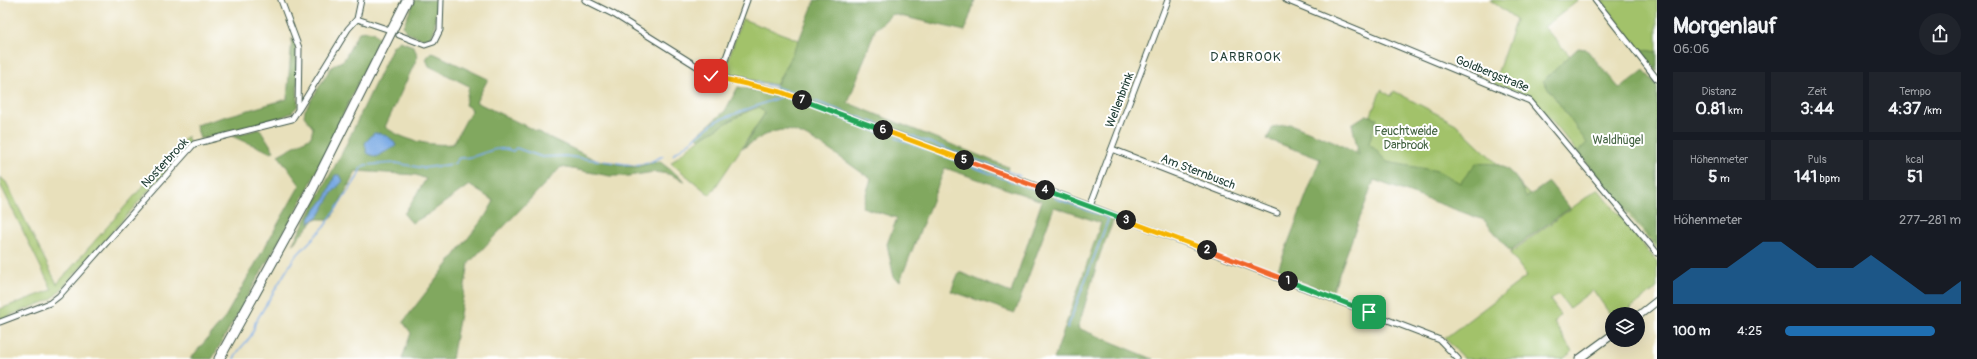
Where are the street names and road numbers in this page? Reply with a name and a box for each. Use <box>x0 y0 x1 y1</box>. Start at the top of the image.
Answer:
street label: Goldbergstraße <box>1453 52 1531 96</box>
street label: Wellenbrink <box>1103 70 1137 130</box>
street label: Nosterbrook <box>138 135 192 191</box>
street label: Am Sternbusch <box>1159 151 1238 193</box>

